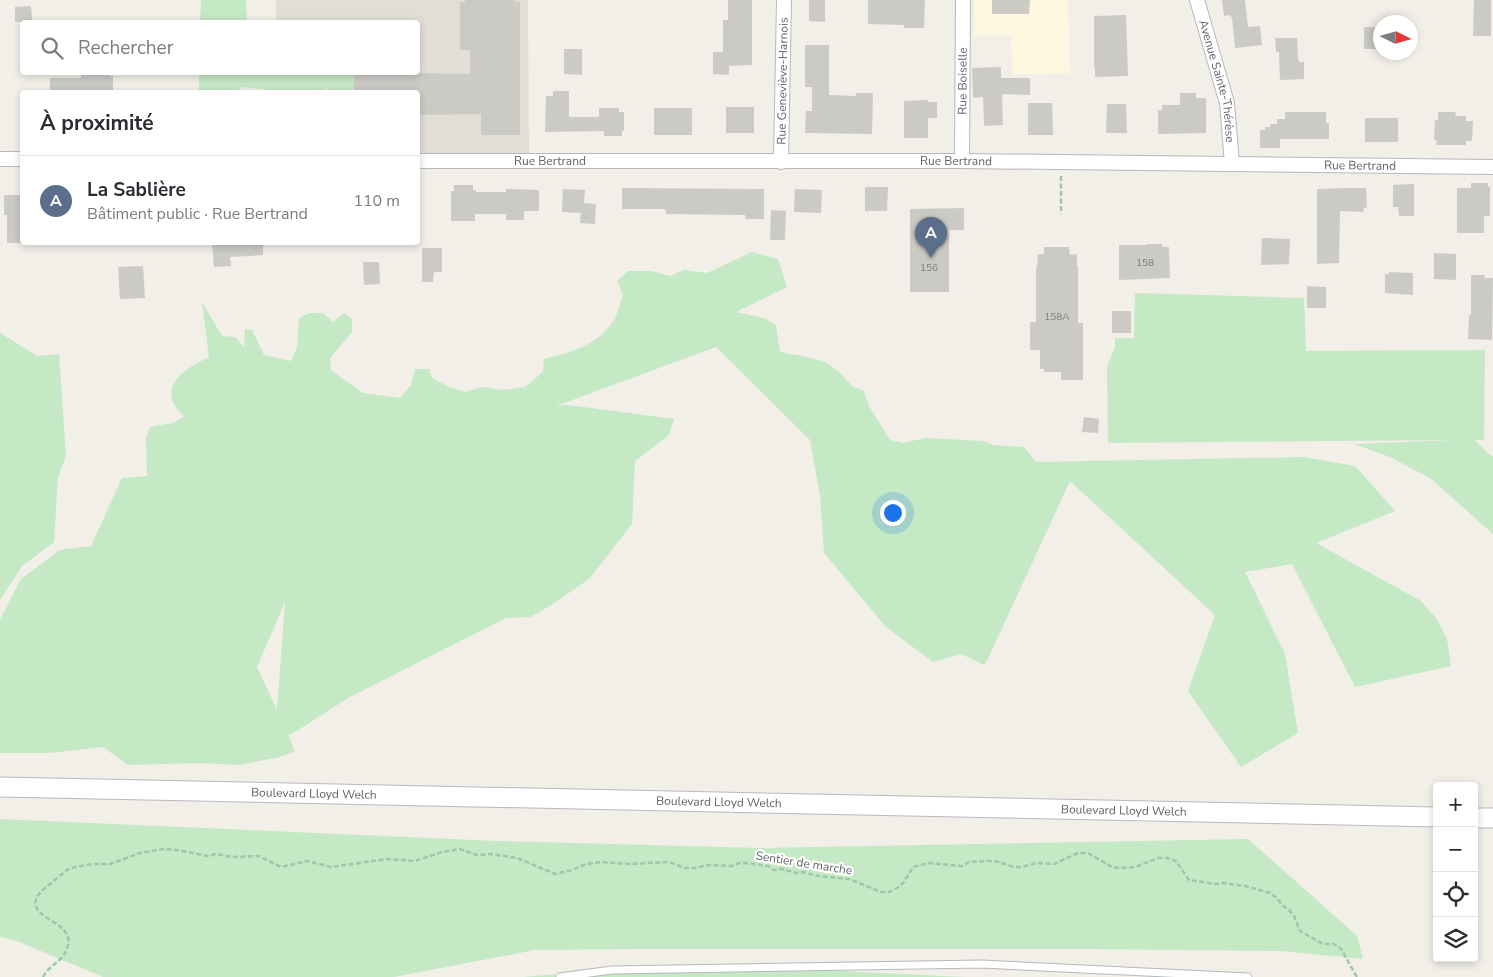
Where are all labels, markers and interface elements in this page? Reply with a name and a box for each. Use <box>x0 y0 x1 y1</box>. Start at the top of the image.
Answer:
north arrow <box>1373 15 1418 60</box>
street label: Rue Geneviève-Harnois <box>773 17 792 145</box>
street label: Avenue Sainte-Thérèse <box>1195 18 1238 143</box>
search box <box>20 20 420 75</box>
icon: search <box>38 34 66 62</box>
text: Rechercher <box>78 35 173 61</box>
street label: Rue Boiselle <box>954 47 971 115</box>
text: À proximité <box>40 109 154 137</box>
street label: Rue Bertrand <box>514 153 586 169</box>
street label: Rue Bertrand <box>920 153 992 169</box>
street label: Rue Bertrand <box>1324 157 1396 174</box>
text: La Sablière <box>87 177 186 203</box>
text: A <box>50 190 62 212</box>
text: 110 m <box>353 190 400 212</box>
text: Bâtiment public · Rue Bertrand <box>87 203 308 225</box>
pin: A <box>915 217 947 258</box>
house number: 158 <box>1136 256 1154 270</box>
house number: 156 <box>920 261 938 275</box>
house number: 158A <box>1044 310 1070 324</box>
your location <box>880 500 906 526</box>
map controls <box>1433 782 1478 962</box>
button: + <box>1433 782 1478 827</box>
street label: Boulevard Lloyd Welch <box>251 784 377 803</box>
street label: Boulevard Lloyd Welch <box>656 793 782 811</box>
street label: Boulevard Lloyd Welch <box>1061 801 1187 820</box>
button: − <box>1433 827 1478 872</box>
street label: Sentier de marche <box>755 847 853 879</box>
button: locate <box>1433 872 1478 917</box>
button: layers <box>1433 917 1478 962</box>

